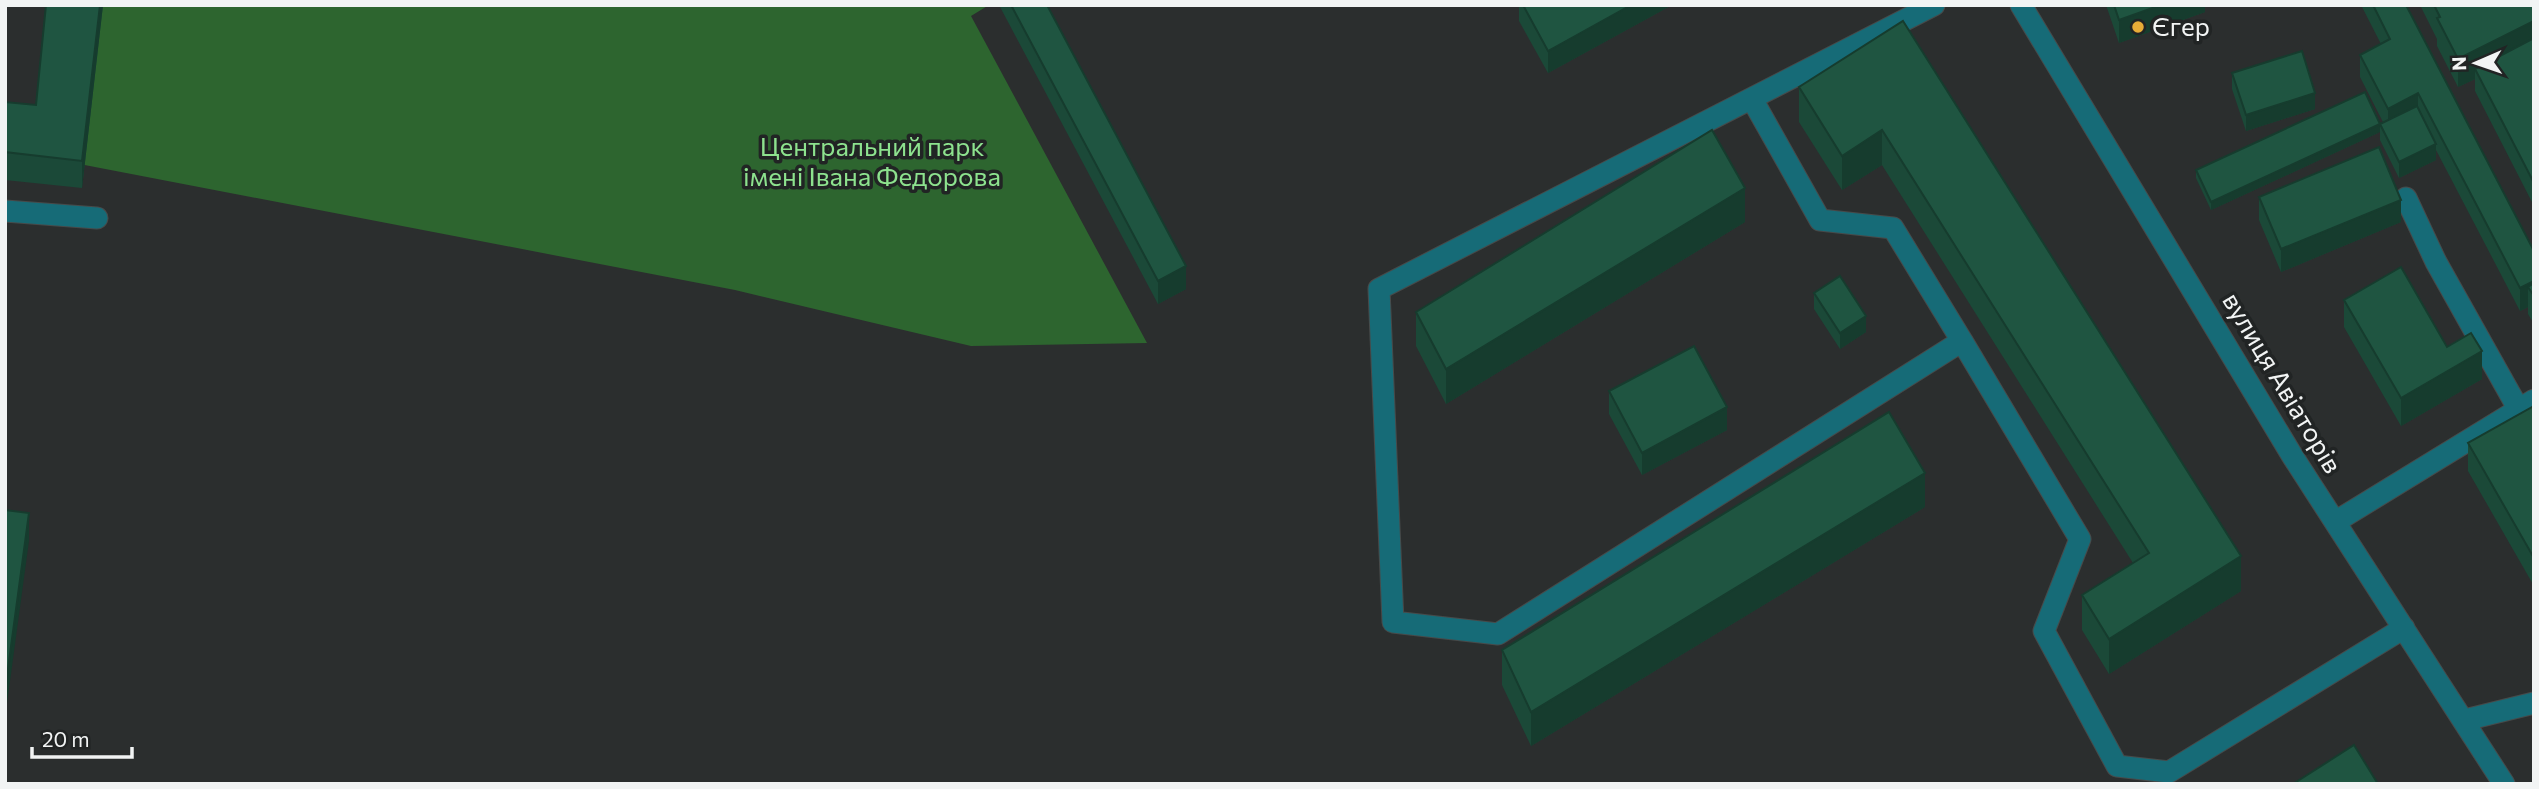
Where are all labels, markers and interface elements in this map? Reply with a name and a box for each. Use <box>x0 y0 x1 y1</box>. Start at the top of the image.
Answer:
place label: Єгер <box>2152 10 2210 41</box>
marker: Єгер <box>2130 19 2146 35</box>
north arrow <box>2441 28 2511 98</box>
text: N <box>2447 56 2470 71</box>
park label: Центральний парк імені Івана Федорова <box>743 130 1001 191</box>
street label: вулиця Авіаторів <box>2217 286 2349 478</box>
scale bar <box>32 716 131 760</box>
text: 20 m <box>42 726 90 751</box>

